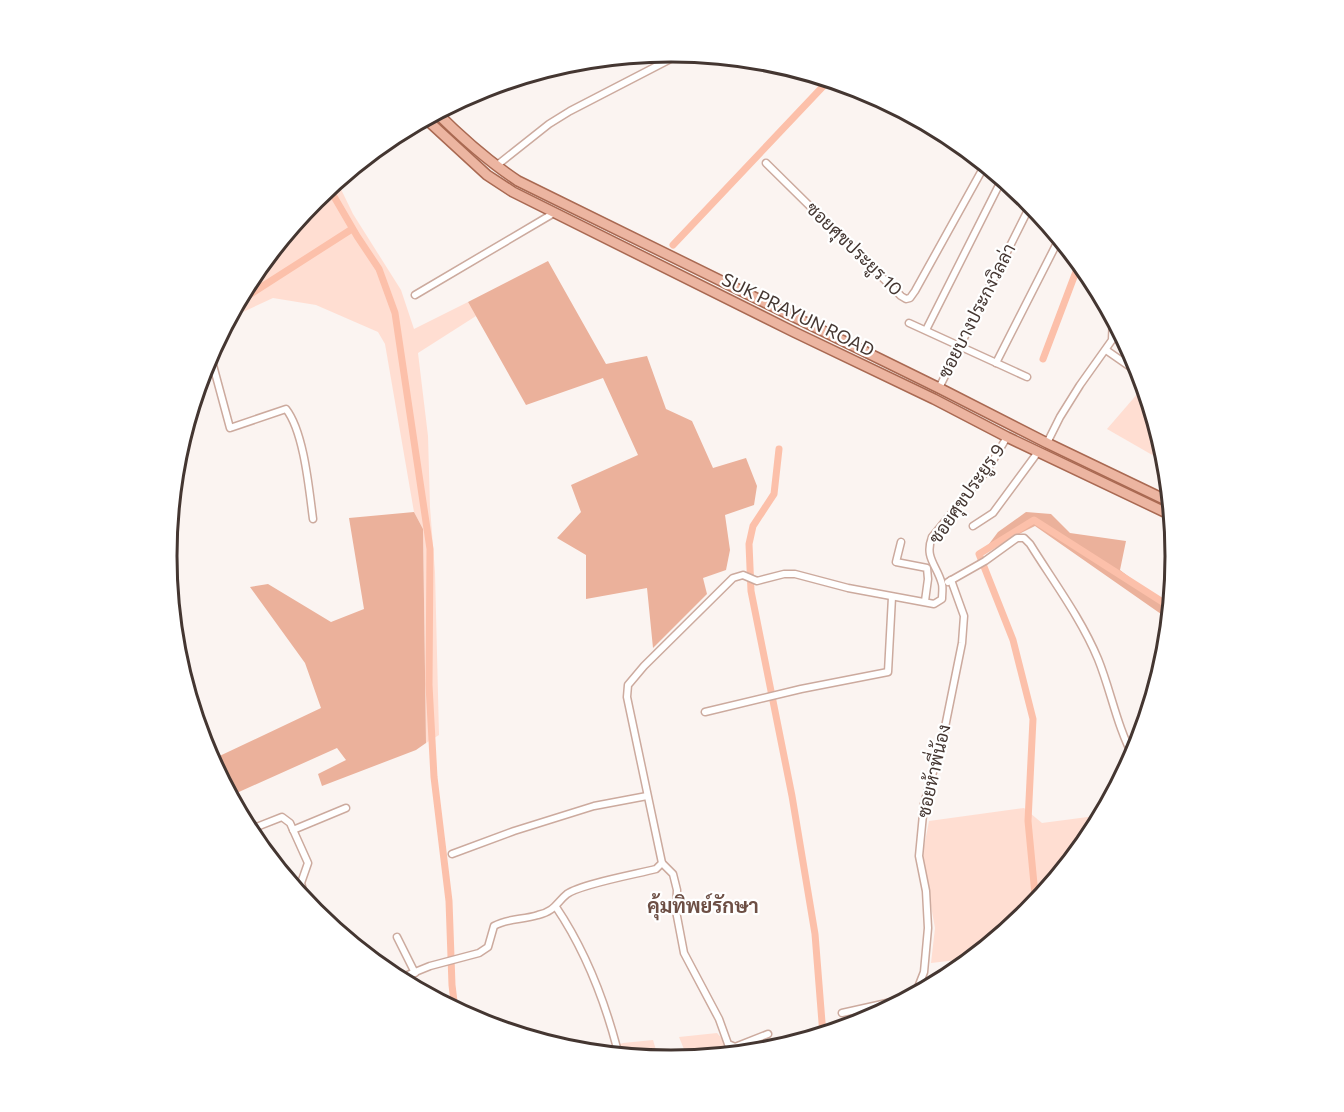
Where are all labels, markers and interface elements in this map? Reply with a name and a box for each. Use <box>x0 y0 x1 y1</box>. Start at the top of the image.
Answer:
street label: ซอยศุขประยูร 10 <box>800 197 907 302</box>
street label: ซอยบางประกงวิลล่า <box>933 240 1019 381</box>
street label: SUK PRAYUN ROAD <box>719 268 878 361</box>
street label: ซอยศุขประยูร 9 <box>924 439 1011 549</box>
street label: ซอยห้าพี่น้อง <box>908 721 954 820</box>
district label: คุ้มทิพย์รักษา <box>647 893 759 921</box>

